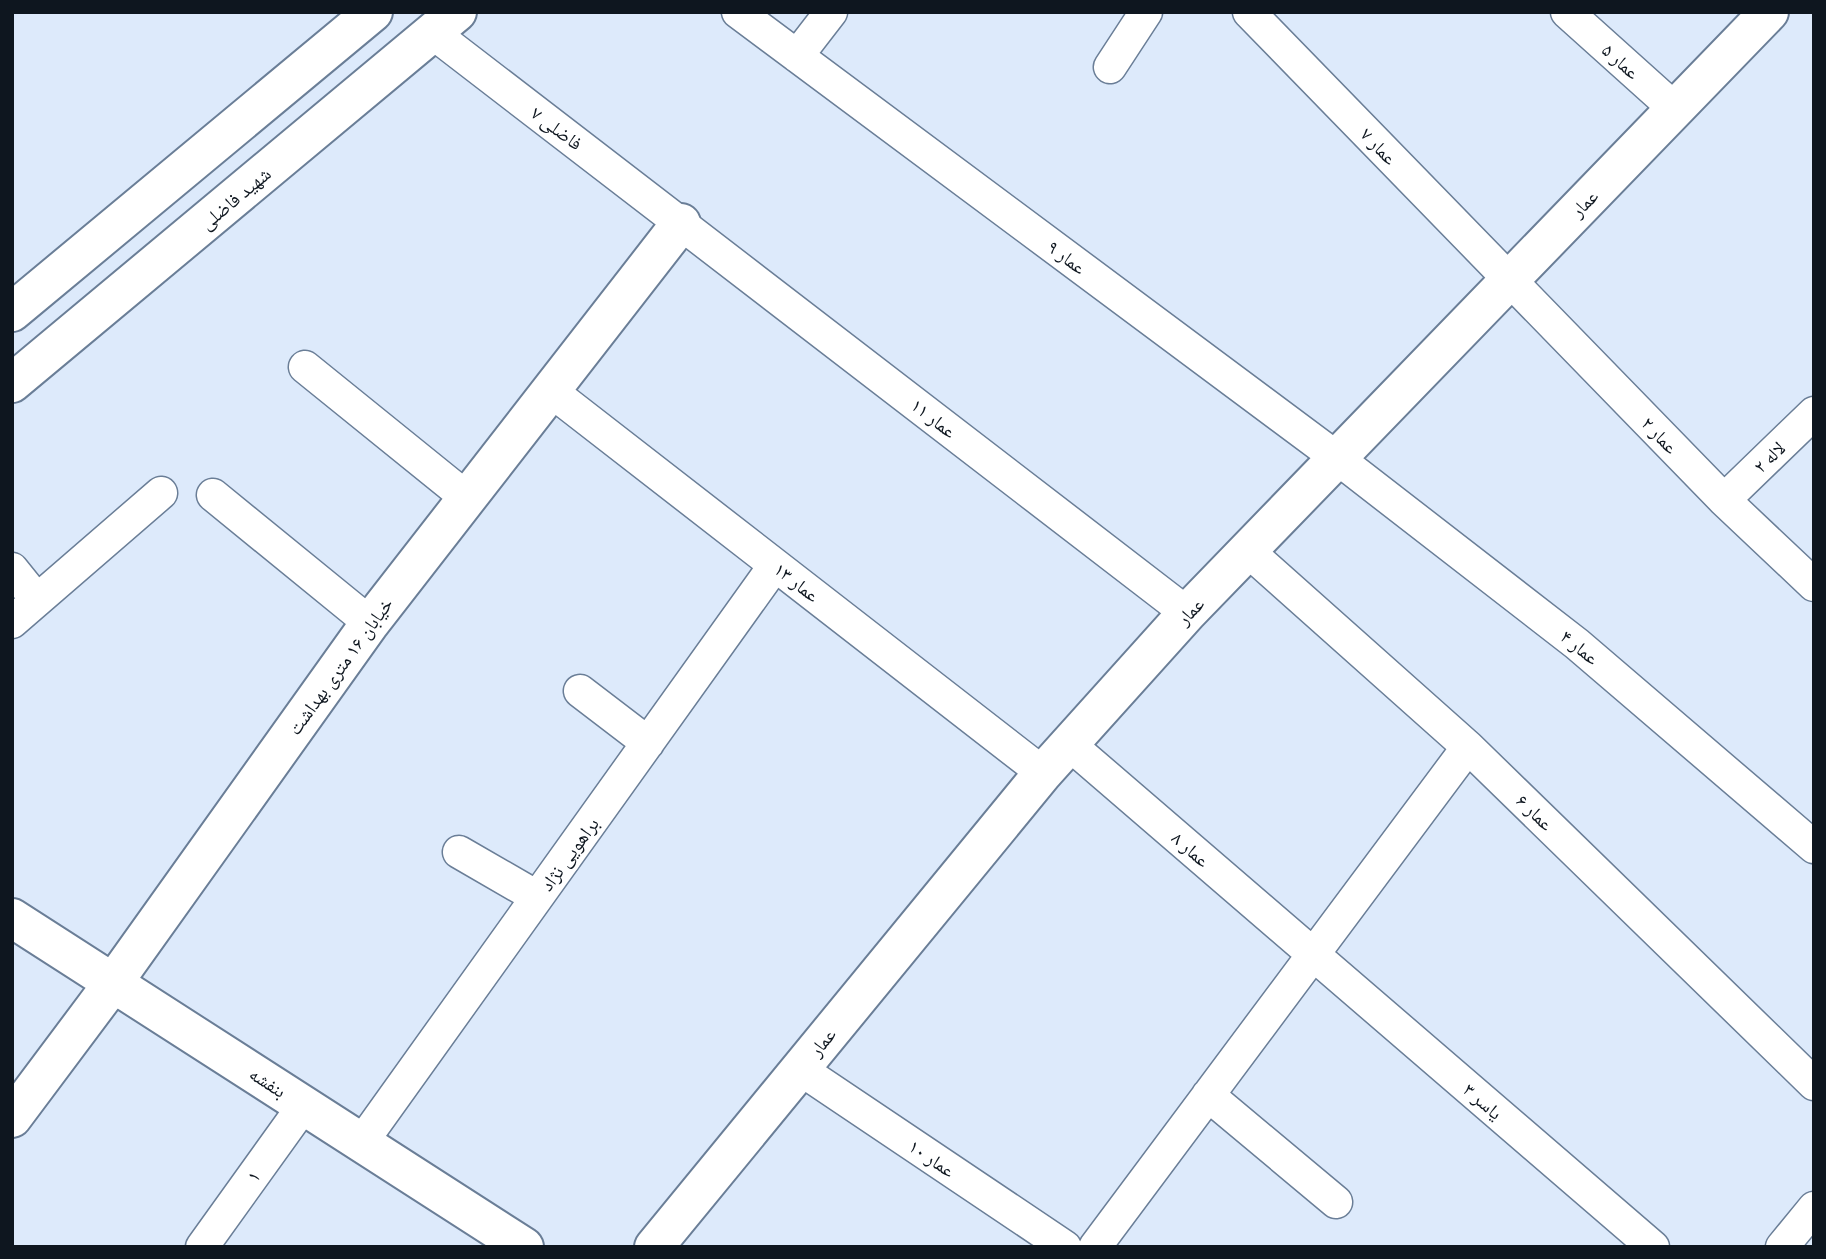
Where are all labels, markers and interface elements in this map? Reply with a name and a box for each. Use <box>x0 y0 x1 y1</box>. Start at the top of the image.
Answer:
street label: عمار ۵ <box>1597 38 1645 84</box>
street label: فاضلی ۷ <box>526 101 588 155</box>
street label: عمار ۷ <box>1356 122 1403 170</box>
street label: شهید فاضلی <box>195 161 275 235</box>
street label: عمار <box>1564 184 1603 223</box>
street label: عمار ۹ <box>1043 235 1092 280</box>
street label: عمار ۱۱ <box>906 393 962 443</box>
street label: عمار ۲ <box>1637 411 1684 459</box>
street label: لاله ۲ <box>1748 436 1790 478</box>
street label: عمار ۱۳ <box>769 557 825 607</box>
street label: عمار <box>1170 592 1209 631</box>
street label: خیابان ۱۶ متری بهداشت <box>282 593 398 739</box>
street label: عمار ۴ <box>1556 624 1604 670</box>
street label: عمار ۶ <box>1511 789 1559 836</box>
street label: براهویی نژاد <box>534 812 604 896</box>
street label: عمار ۸ <box>1167 826 1215 872</box>
street label: عمار <box>803 1023 841 1062</box>
street label: بنفشه <box>245 1061 291 1103</box>
street label: یاسر ۳ <box>1458 1077 1508 1125</box>
street label: عمار ۱۰ <box>904 1134 960 1182</box>
street label: ۱ <box>241 1165 265 1187</box>

